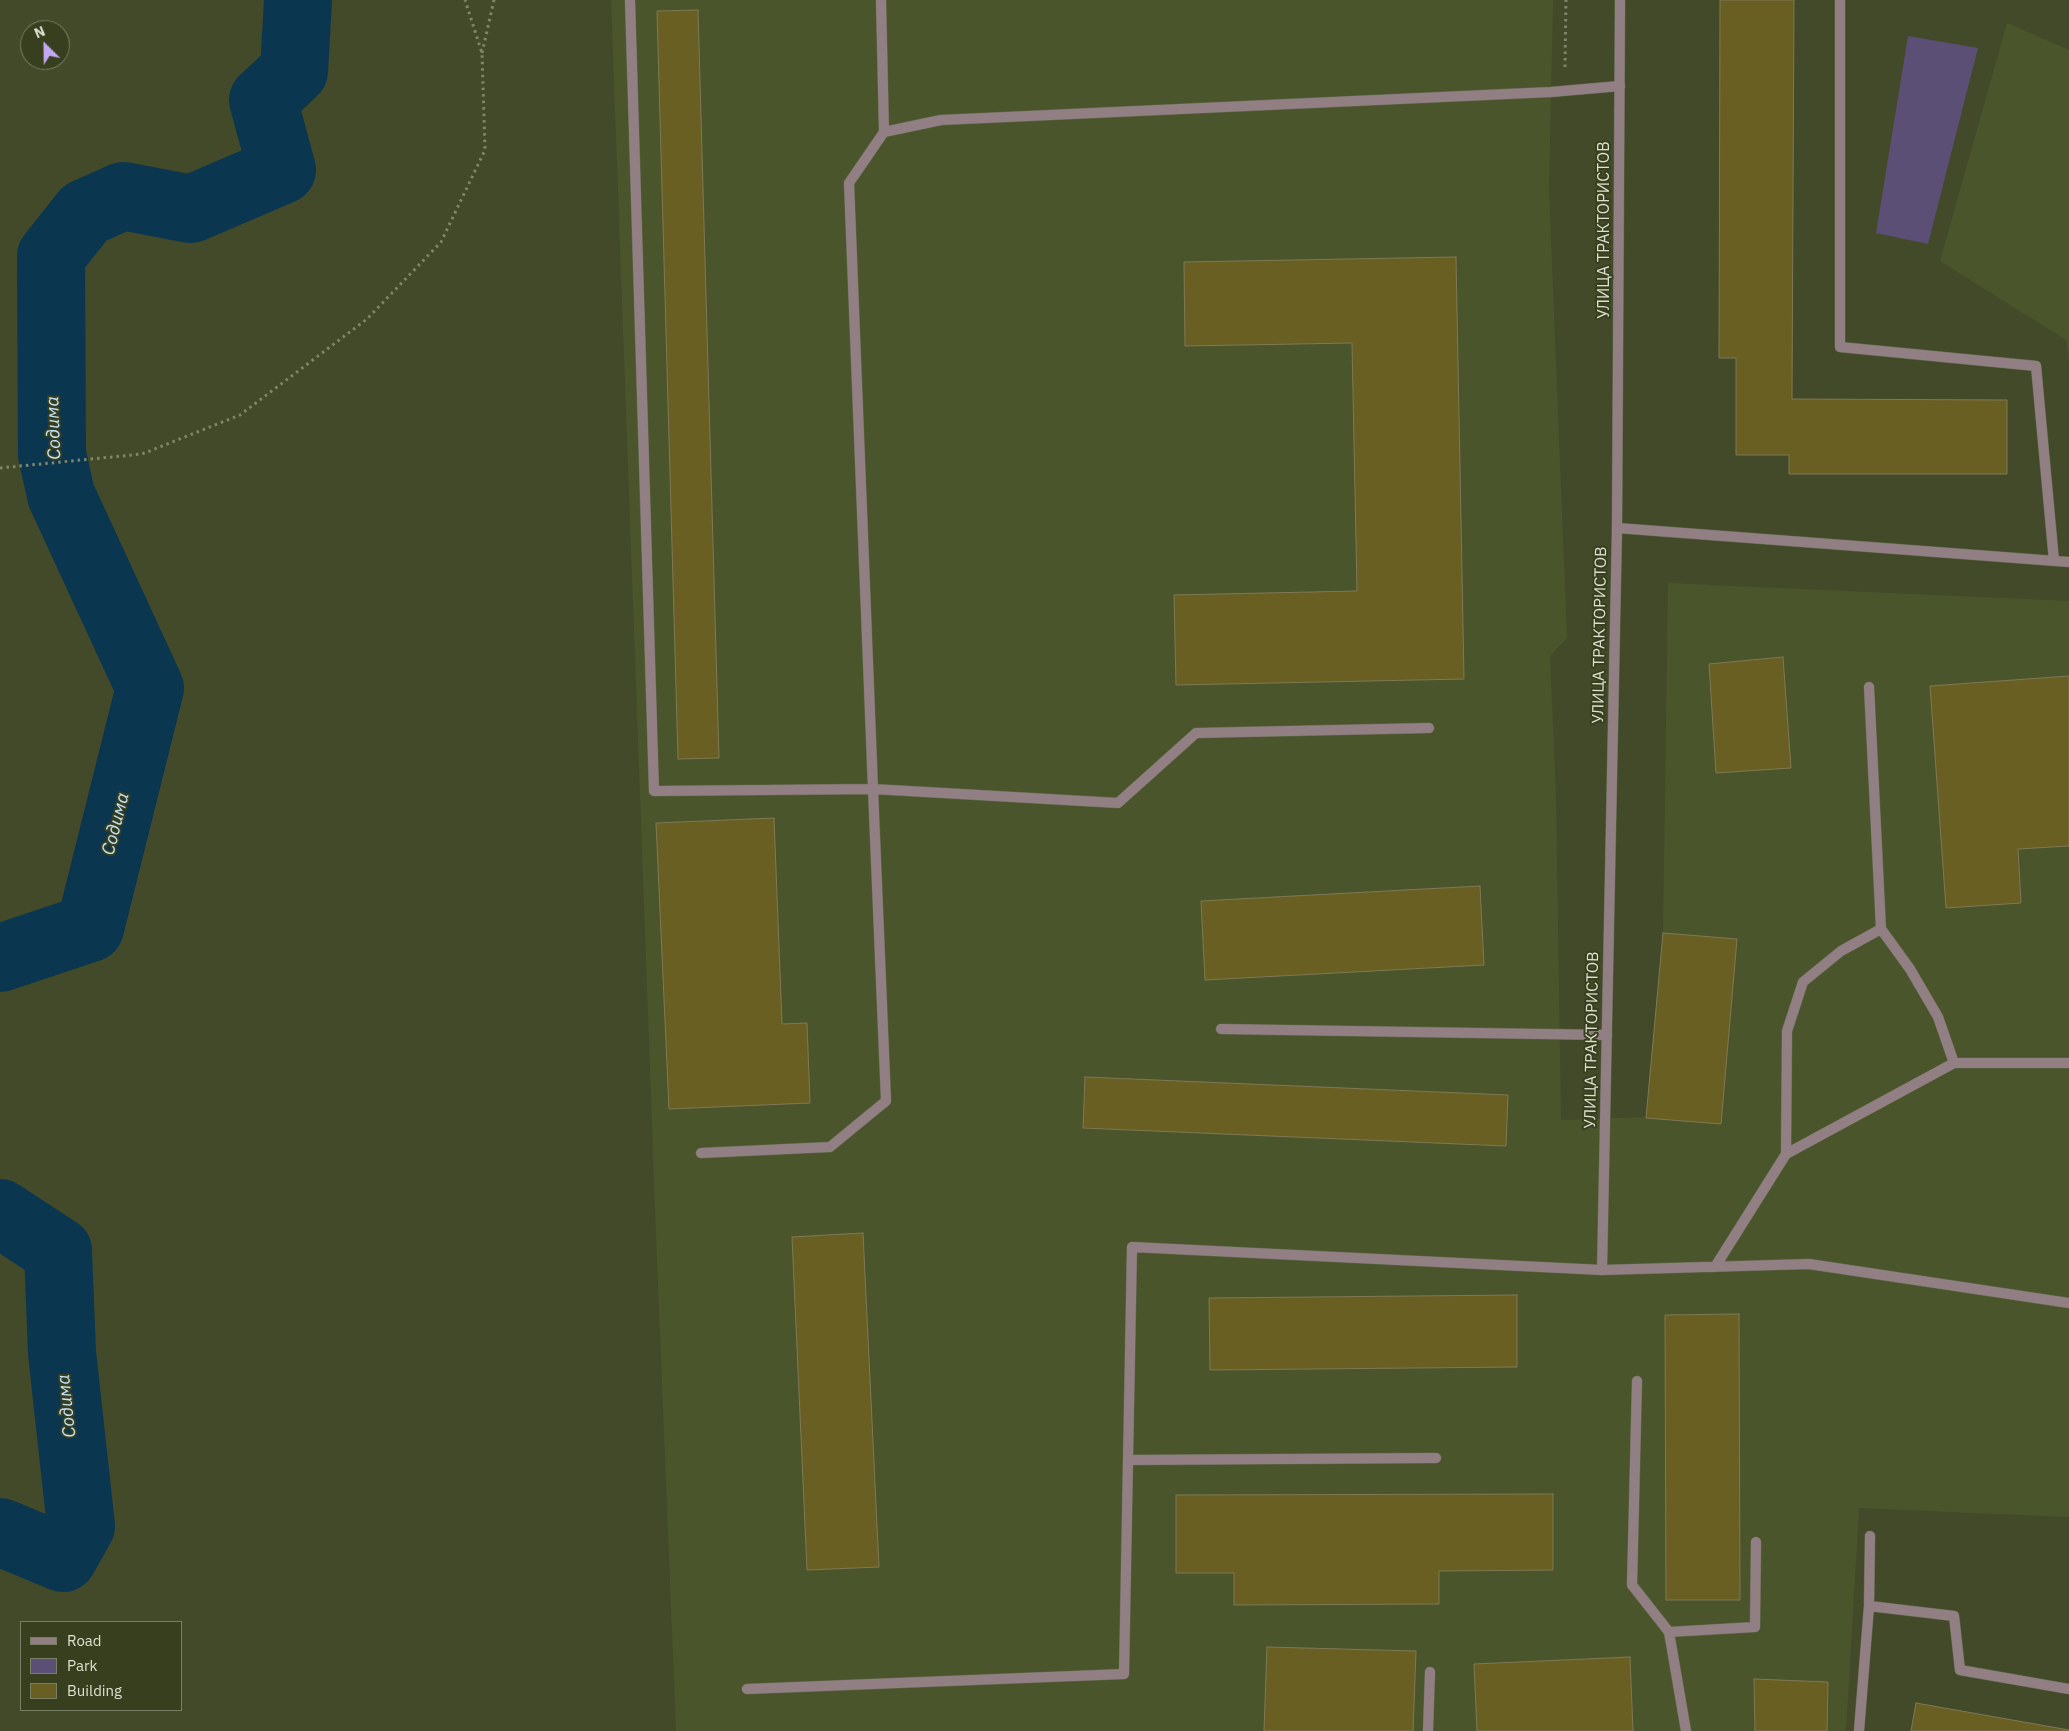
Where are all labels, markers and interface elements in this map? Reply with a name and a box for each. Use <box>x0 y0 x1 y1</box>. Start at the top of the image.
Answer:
north arrow <box>20 20 70 70</box>
text: N <box>31 22 48 42</box>
street label: УЛИЦА ТРАКТОРИСТОВ <box>1594 141 1614 319</box>
water label: Содима <box>42 396 66 460</box>
street label: УЛИЦА ТРАКТОРИСТОВ <box>1589 546 1611 724</box>
water label: Содима <box>98 791 134 857</box>
street label: УЛИЦА ТРАКТОРИСТОВ <box>1581 951 1603 1129</box>
water label: Содима <box>53 1373 81 1439</box>
legend <box>20 1621 182 1711</box>
text: Road <box>67 1631 102 1650</box>
text: Park <box>67 1656 97 1675</box>
text: Building <box>67 1681 122 1700</box>

